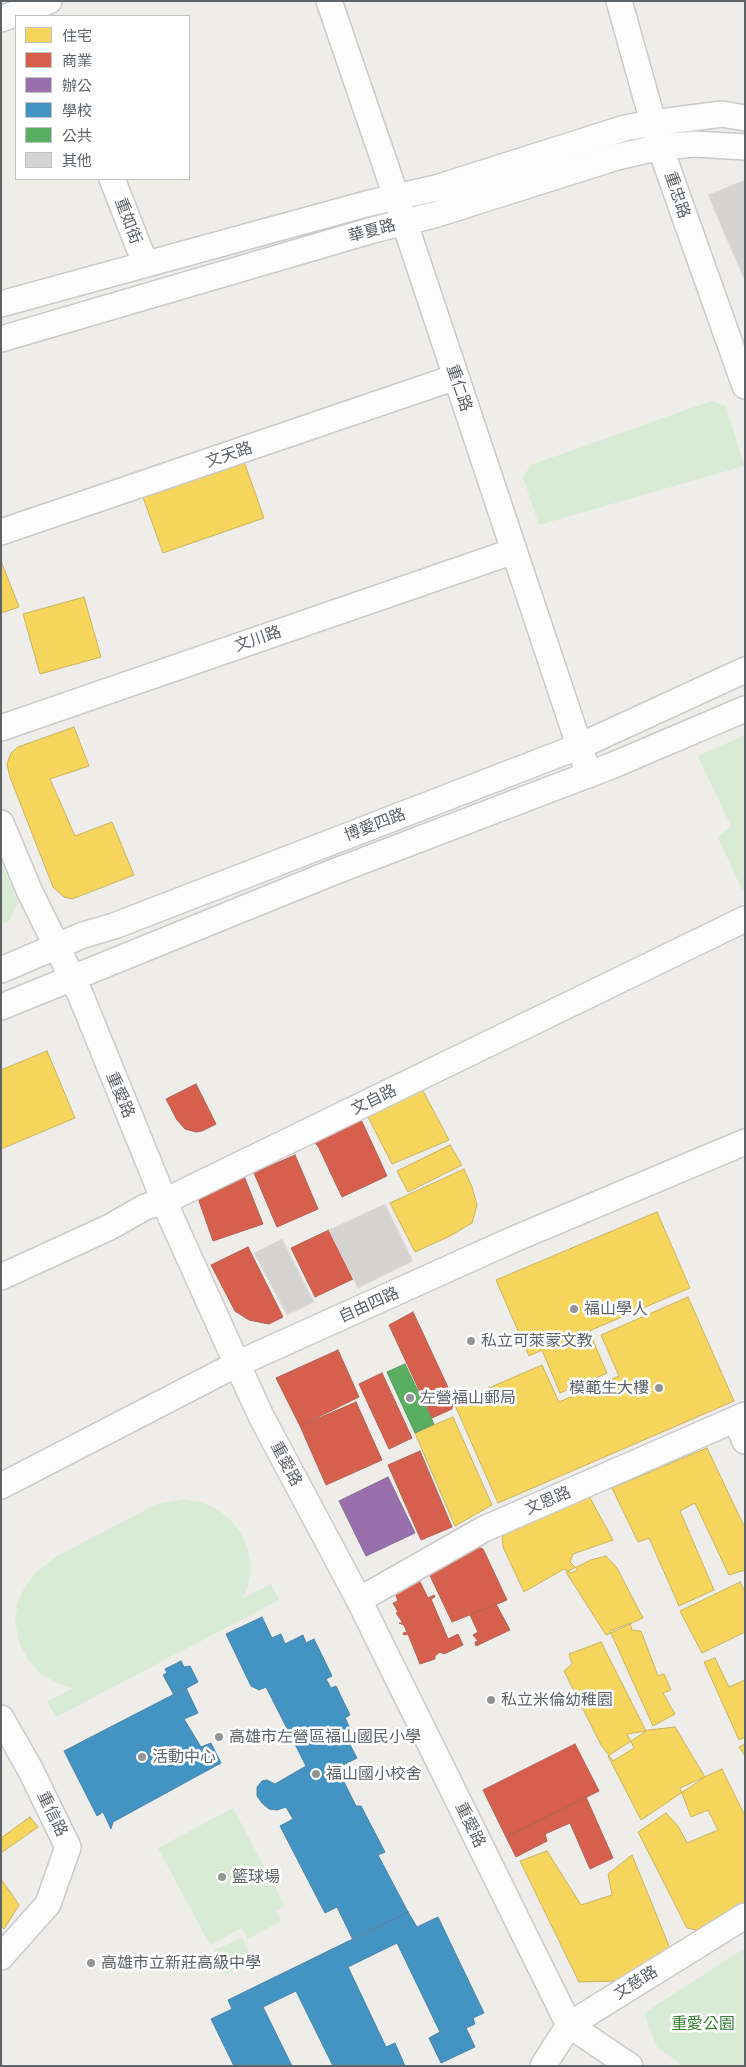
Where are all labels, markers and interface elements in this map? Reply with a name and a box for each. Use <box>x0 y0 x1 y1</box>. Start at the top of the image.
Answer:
legend <box>15 15 190 180</box>
text: 住宅 <box>62 26 92 45</box>
text: 商業 <box>62 51 92 70</box>
text: 辦公 <box>62 76 92 95</box>
text: 學校 <box>62 101 92 120</box>
text: 公共 <box>62 126 92 145</box>
text: 其他 <box>62 151 92 170</box>
street label: 重忠路 <box>660 169 694 221</box>
street label: 重如街 <box>110 195 146 247</box>
street label: 華夏路 <box>346 216 398 246</box>
street label: 重仁路 <box>442 362 476 414</box>
street label: 文天路 <box>203 438 255 472</box>
street label: 文川路 <box>232 622 284 656</box>
street label: 博愛四路 <box>342 805 408 845</box>
street label: 重愛路 <box>102 1069 138 1121</box>
street label: 文自路 <box>348 1081 400 1119</box>
street label: 自由四路 <box>336 1283 402 1327</box>
place label: 福山學人 <box>584 1299 648 1319</box>
marker: 福山學人 <box>568 1303 580 1315</box>
place label: 私立可萊蒙文教 <box>481 1331 593 1351</box>
marker: 私立可萊蒙文教 <box>465 1335 477 1347</box>
place label: 模範生大樓 <box>569 1378 649 1398</box>
marker: 模範生大樓 <box>653 1382 665 1394</box>
place label: 左營福山郵局 <box>420 1388 516 1408</box>
marker: 左營福山郵局 <box>404 1392 416 1404</box>
street label: 重愛路 <box>266 1438 306 1490</box>
street label: 文恩路 <box>522 1483 574 1519</box>
place label: 私立米倫幼稚園 <box>501 1690 613 1710</box>
marker: 私立米倫幼稚園 <box>485 1694 497 1706</box>
place label: 高雄市左營區福山國民小學 <box>229 1727 421 1747</box>
marker: 高雄市左營區福山國民小學 <box>213 1731 225 1743</box>
place label: 活動中心 <box>152 1747 216 1767</box>
marker: 活動中心 <box>136 1751 148 1763</box>
place label: 福山國小校舍 <box>326 1764 422 1784</box>
marker: 福山國小校舍 <box>310 1768 322 1780</box>
street label: 重信路 <box>33 1788 71 1840</box>
street label: 重愛路 <box>451 1799 489 1851</box>
place label: 籃球場 <box>232 1867 280 1887</box>
marker: 籃球場 <box>216 1871 228 1883</box>
place label: 高雄市立新莊高級中學 <box>101 1953 261 1973</box>
marker: 高雄市立新莊高級中學 <box>85 1957 97 1969</box>
street label: 文慈路 <box>611 1962 661 2004</box>
park label: 重愛公園 <box>671 2014 735 2034</box>

